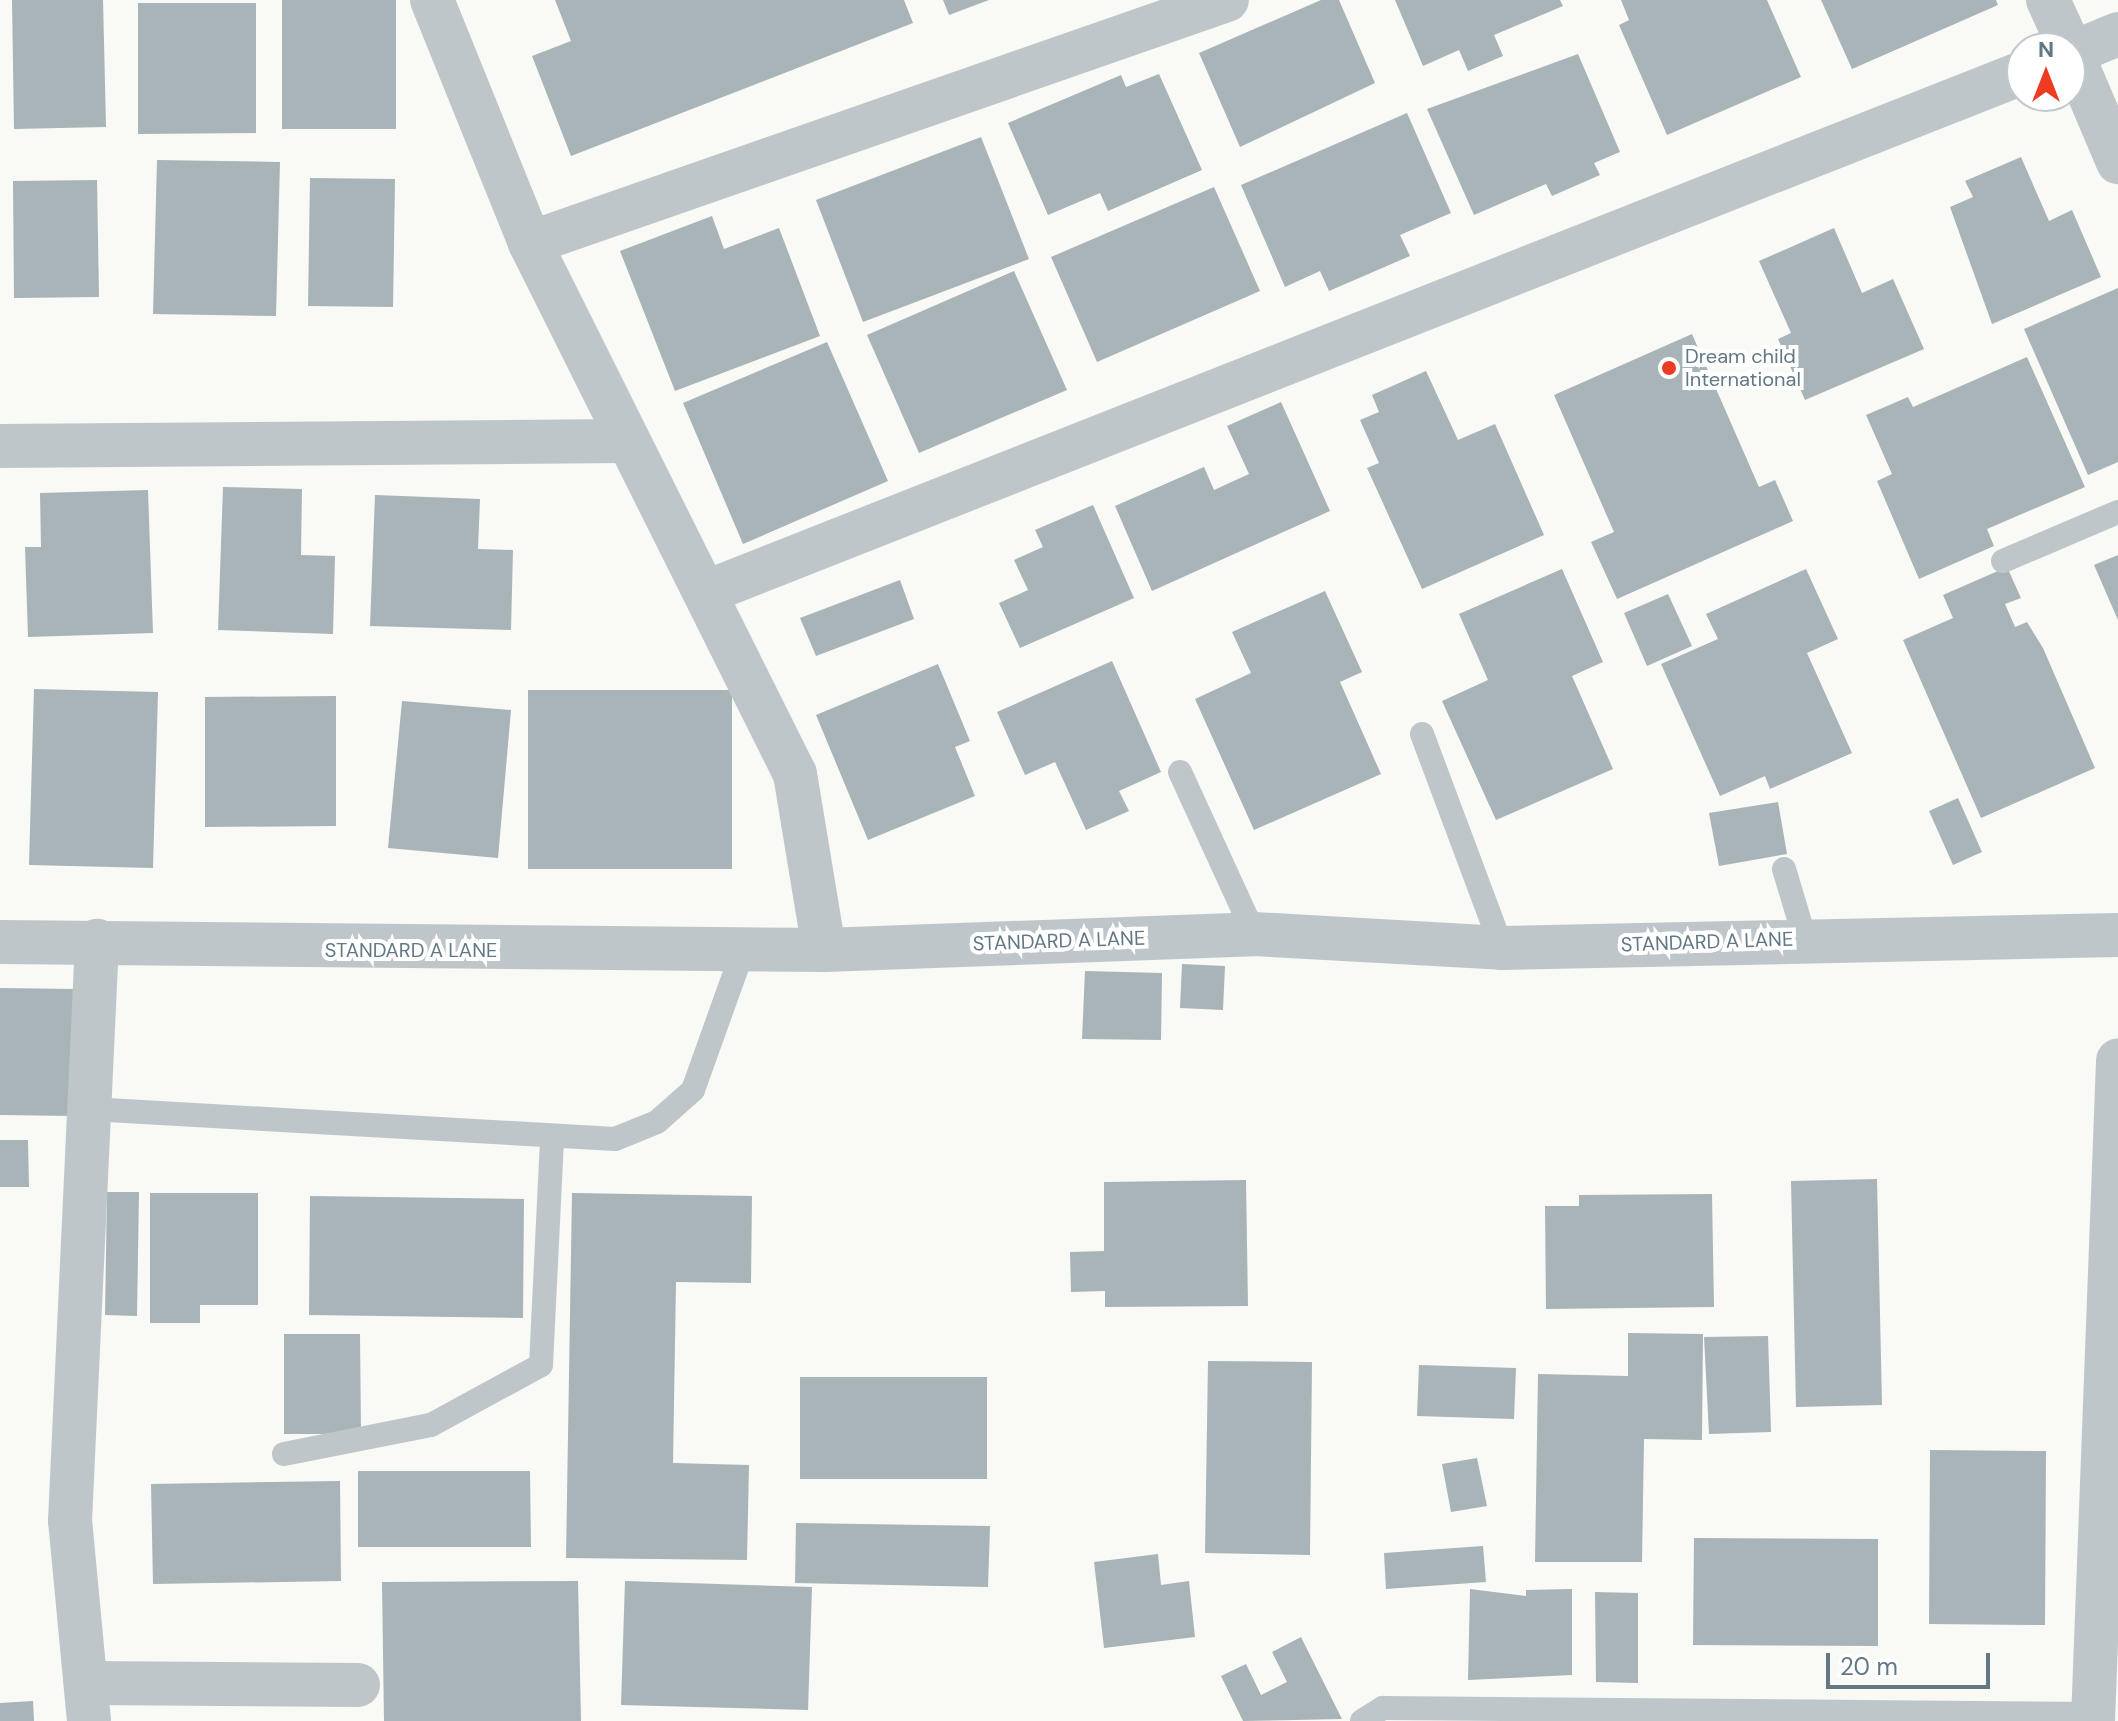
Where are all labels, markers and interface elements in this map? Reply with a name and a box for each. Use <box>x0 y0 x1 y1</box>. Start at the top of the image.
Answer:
north arrow <box>2006 32 2086 112</box>
text: N <box>2038 35 2054 64</box>
place label: Dream child International <box>1685 344 1801 391</box>
marker: Dream child International <box>1660 359 1678 377</box>
street label: STANDARD A LANE <box>972 926 1146 956</box>
street label: STANDARD A LANE <box>1620 927 1794 957</box>
street label: STANDARD A LANE <box>325 938 497 962</box>
scale bar <box>1830 1637 1994 1687</box>
text: 20 m <box>1840 1651 1898 1682</box>

